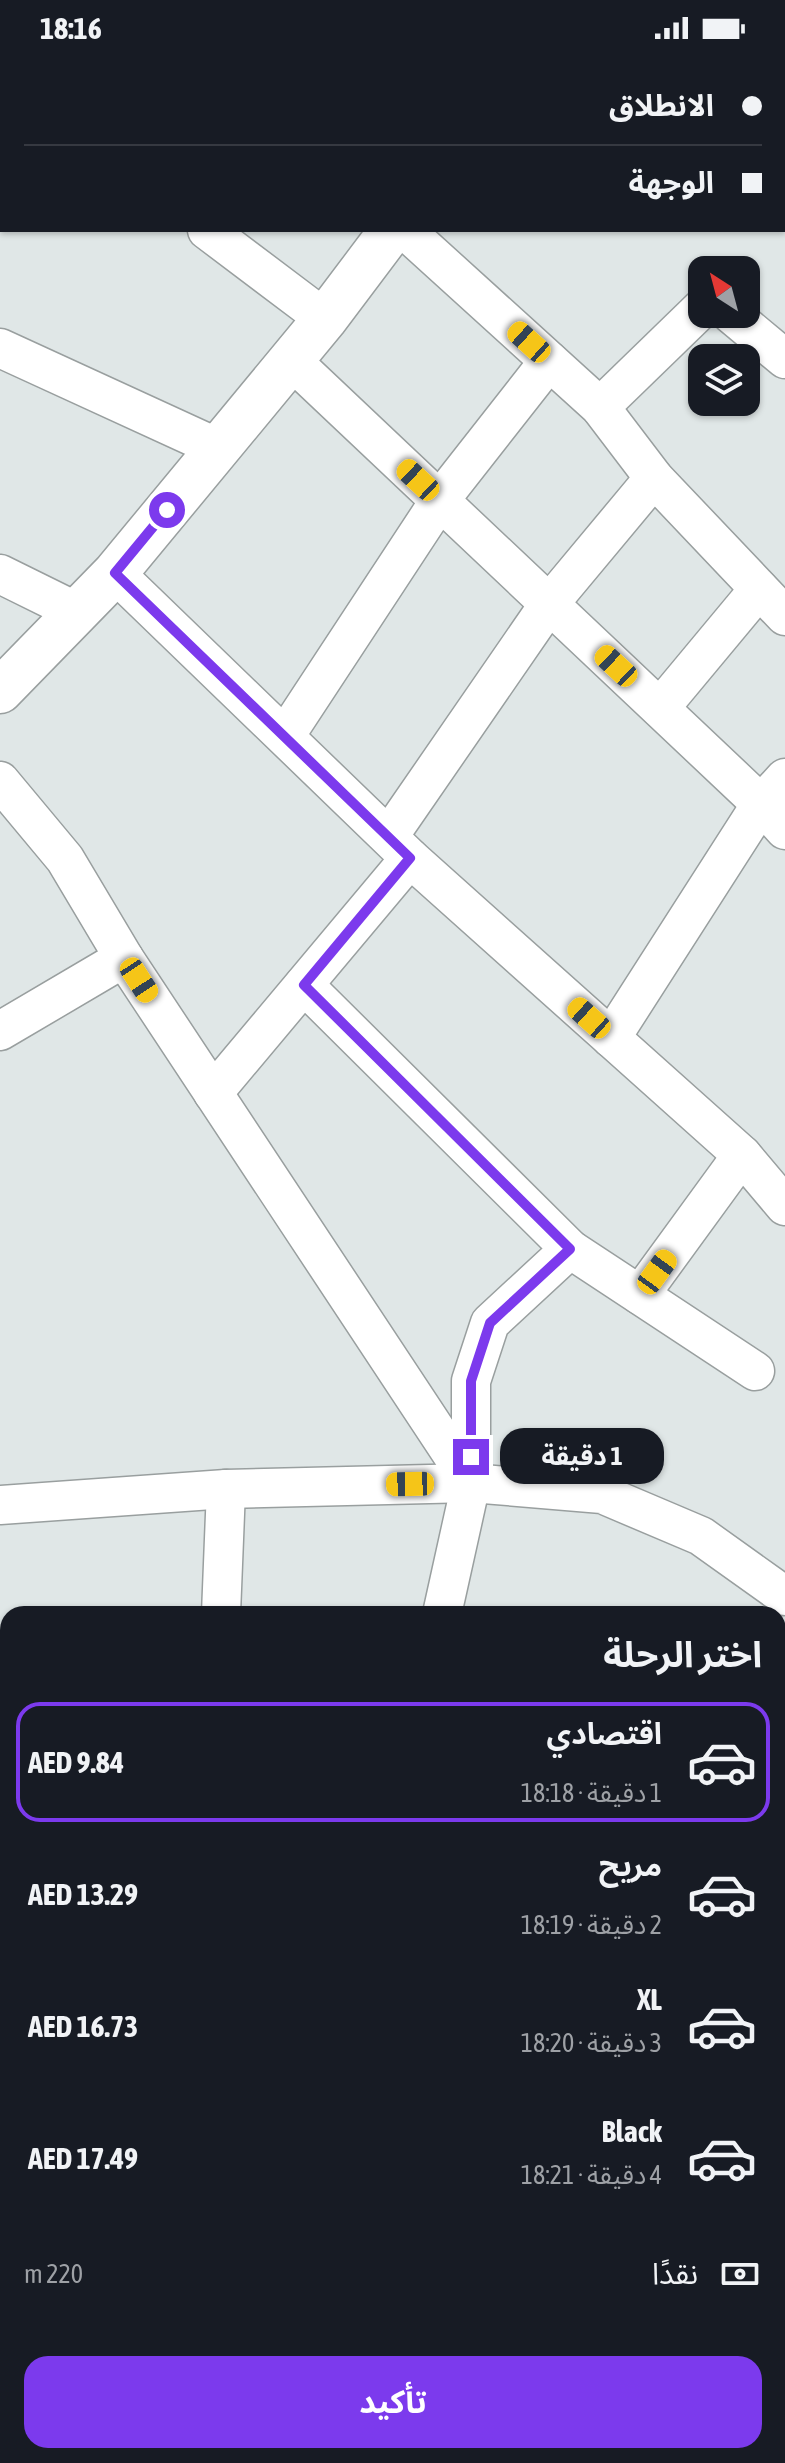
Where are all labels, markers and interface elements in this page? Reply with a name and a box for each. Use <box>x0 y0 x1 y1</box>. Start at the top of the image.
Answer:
text: 18:16 <box>40 11 102 45</box>
text: الانطلاق <box>609 88 714 122</box>
text: الوجهة <box>629 165 714 199</box>
north arrow <box>688 256 760 328</box>
map controls <box>688 256 760 416</box>
car <box>503 317 555 367</box>
button: layers <box>688 344 760 416</box>
car <box>392 455 444 505</box>
route start <box>149 492 185 528</box>
car <box>590 641 642 691</box>
car <box>116 953 162 1007</box>
car <box>563 993 615 1043</box>
car <box>633 1246 681 1298</box>
callout: 1 دقيقة <box>499 1429 663 1485</box>
route end <box>453 1439 489 1475</box>
text: 1 دقيقة <box>541 1441 623 1471</box>
car <box>386 1472 434 1496</box>
text: اختر الرحلة <box>603 1633 762 1675</box>
text: اقتصادي <box>547 1716 662 1750</box>
icon: car <box>686 1726 758 1798</box>
text: AED 9.84 <box>28 1745 124 1779</box>
text: 1 دقيقة · 18:18 <box>521 1778 662 1808</box>
text: مريح <box>599 1848 662 1882</box>
icon: car <box>686 1858 758 1930</box>
text: AED 13.29 <box>28 1877 138 1911</box>
text: 2 دقيقة · 18:19 <box>521 1910 662 1940</box>
text: XL <box>637 1982 662 2016</box>
icon: car <box>686 1990 758 2062</box>
text: AED 16.73 <box>28 2009 138 2043</box>
text: 3 دقيقة · 18:20 <box>521 2028 662 2058</box>
text: Black <box>602 2114 662 2148</box>
icon: car <box>686 2122 758 2194</box>
text: AED 17.49 <box>28 2141 138 2175</box>
text: 4 دقيقة · 18:21 <box>521 2160 662 2190</box>
icon: cash <box>718 2252 762 2296</box>
text: نقدًا <box>652 2256 698 2290</box>
text: 220 m <box>24 2259 83 2289</box>
button: تأكيد <box>24 2356 762 2448</box>

